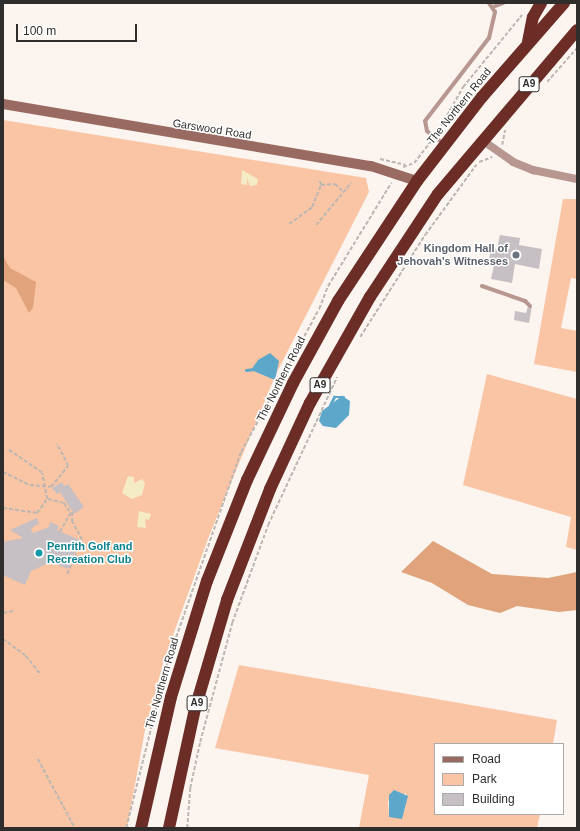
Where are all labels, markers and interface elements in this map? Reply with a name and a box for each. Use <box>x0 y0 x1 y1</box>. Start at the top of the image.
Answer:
scale bar <box>18 16 139 42</box>
text: 100 m <box>23 24 56 38</box>
street label: The Northern Road <box>424 65 494 147</box>
road number: A9 <box>518 76 540 92</box>
street label: Garswood Road <box>172 116 252 142</box>
place label: Kingdom Hall of Jehovah's Witnesses <box>397 242 508 268</box>
marker: Kingdom Hall of Jehovah's Witnesses <box>511 250 521 260</box>
street label: The Northern Road <box>254 334 308 424</box>
road number: A9 <box>309 377 331 393</box>
place label: Penrith Golf and Recreation Club <box>47 540 133 566</box>
marker: Penrith Golf and Recreation Club <box>34 548 44 558</box>
street label: The Northern Road <box>143 636 181 730</box>
road number: A9 <box>186 695 208 711</box>
legend <box>434 743 564 815</box>
text: Road <box>472 752 501 766</box>
text: Park <box>472 772 497 786</box>
text: Building <box>472 792 515 806</box>

